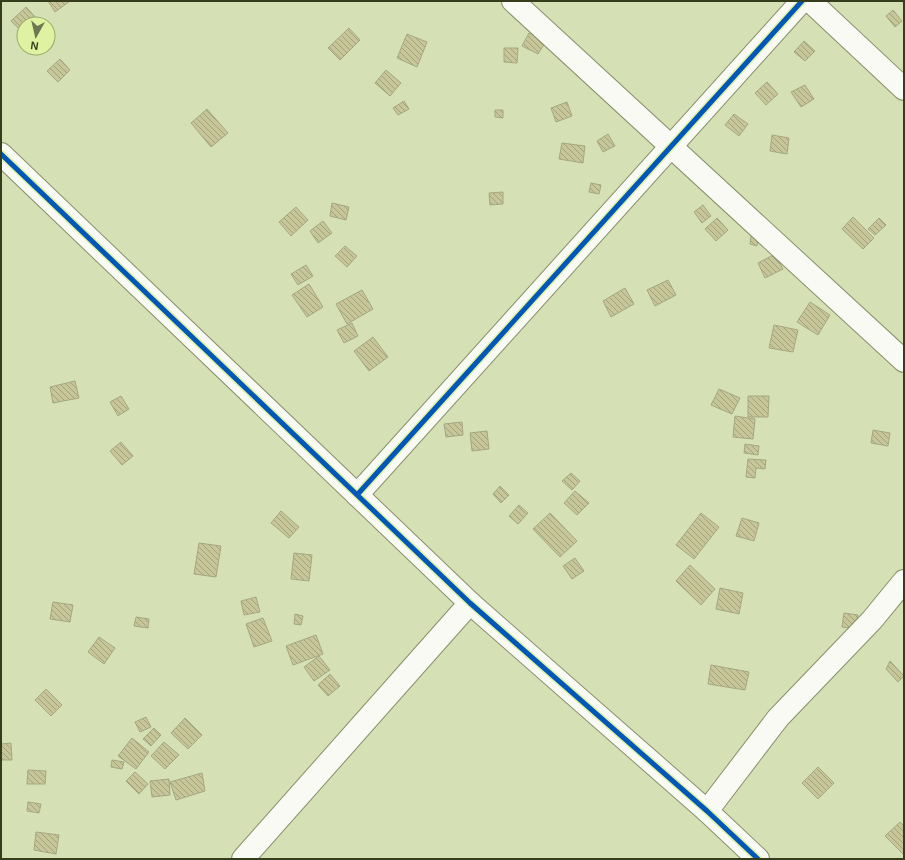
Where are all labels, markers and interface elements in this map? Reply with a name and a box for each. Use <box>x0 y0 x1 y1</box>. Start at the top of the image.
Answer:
north arrow <box>16 16 56 56</box>
text: N <box>30 39 39 52</box>

